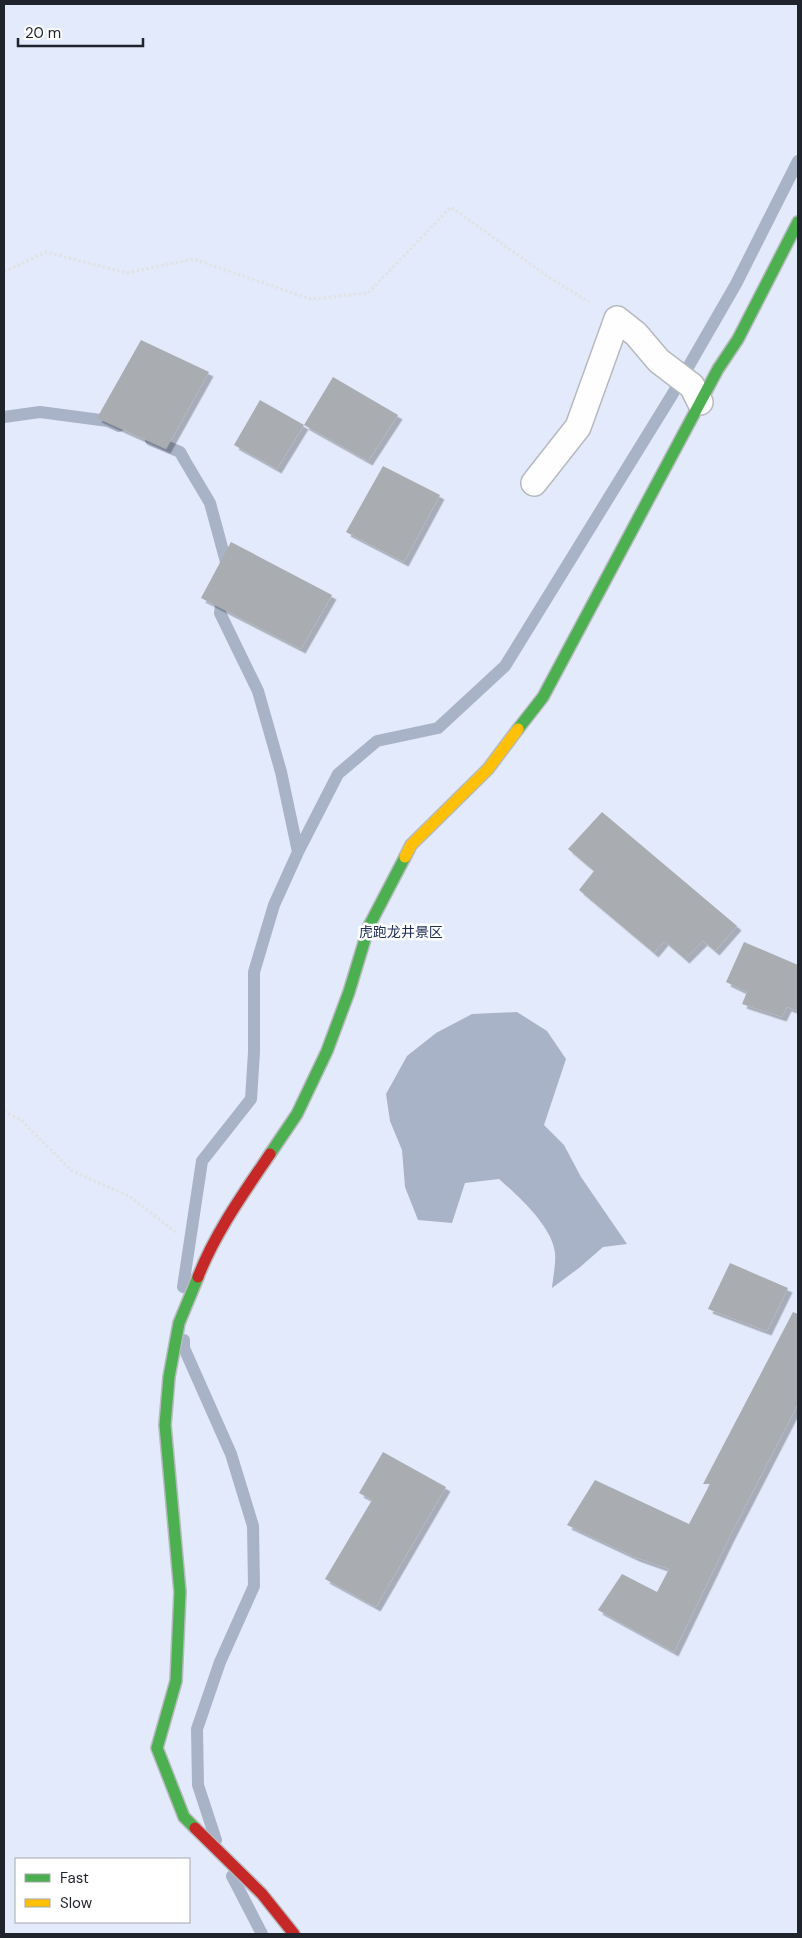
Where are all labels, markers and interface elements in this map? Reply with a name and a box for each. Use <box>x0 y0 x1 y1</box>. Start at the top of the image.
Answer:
scale bar <box>18 15 142 47</box>
text: 20 m <box>25 23 61 43</box>
park label: 虎跑龙井景区 <box>359 923 443 941</box>
legend <box>15 1858 190 1923</box>
text: Fast <box>60 1868 89 1888</box>
text: Slow <box>60 1893 93 1913</box>

